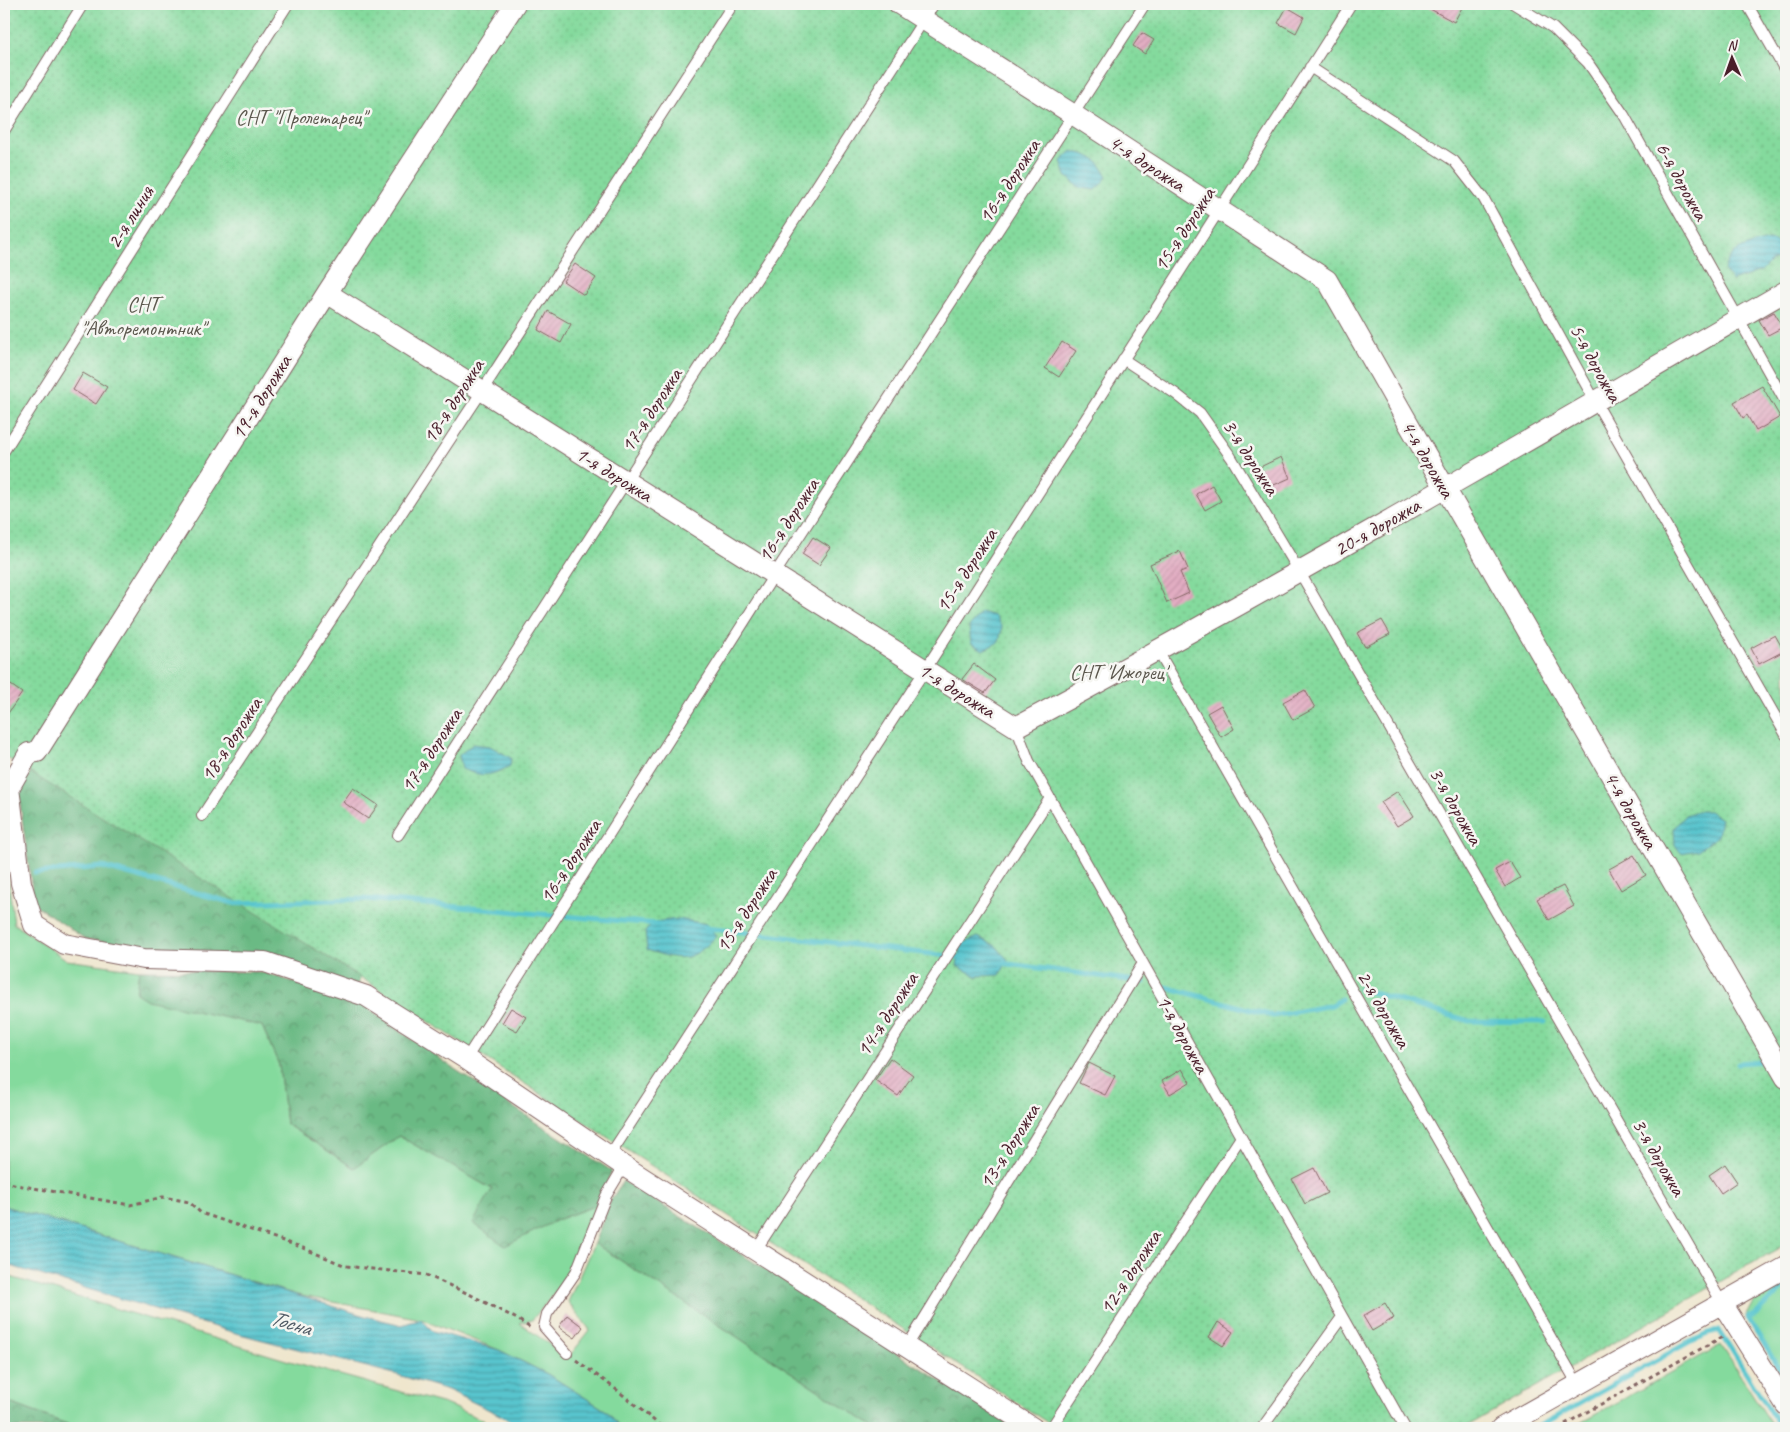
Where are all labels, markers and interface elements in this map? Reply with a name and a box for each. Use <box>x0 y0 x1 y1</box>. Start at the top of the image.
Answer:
north arrow <box>1708 32 1758 82</box>
text: N <box>1727 37 1739 54</box>
park label: СНТ "Пролетарец" <box>236 104 370 130</box>
street label: 4-я дорожка <box>1104 129 1191 198</box>
street label: 16-я дорожка <box>972 133 1047 228</box>
street label: 6-я дорожка <box>1650 137 1715 226</box>
street label: 2-я линия <box>101 180 160 253</box>
street label: 15-я дорожка <box>1147 181 1222 276</box>
park label: СНТ "Авторемонтник" <box>81 291 209 341</box>
street label: 5-я дорожка <box>1564 319 1629 408</box>
street label: 19-я дорожка <box>225 348 298 444</box>
street label: 18-я дорожка <box>416 353 491 448</box>
street label: 17-я дорожка <box>614 362 689 457</box>
street label: 3-я дорожка <box>1217 414 1286 501</box>
street label: 4-я дорожка <box>1395 415 1462 504</box>
street label: 1-я дорожка <box>571 440 659 509</box>
street label: 16-я дорожка <box>751 472 826 567</box>
street label: 20-я дорожка <box>1329 491 1426 562</box>
street label: 15-я дорожка <box>929 522 1004 617</box>
street label: 1-я дорожка <box>914 656 1002 725</box>
park label: СНТ 'Ижорец' <box>1070 659 1171 685</box>
street label: 18-я дорожка <box>194 691 269 786</box>
street label: 17-я дорожка <box>394 702 469 797</box>
street label: 3-я дорожка <box>1423 762 1490 851</box>
street label: 4-я дорожка <box>1598 766 1665 855</box>
street label: 16-я дорожка <box>533 813 608 908</box>
street label: 15-я дорожка <box>709 862 784 957</box>
street label: 2-я дорожка <box>1351 965 1418 1054</box>
street label: 14-я дорожка <box>850 966 925 1061</box>
street label: 1-я дорожка <box>1151 990 1216 1079</box>
street label: 13-я дорожка <box>973 1097 1046 1193</box>
street label: 3-я дорожка <box>1626 1113 1693 1202</box>
street label: 12-я дорожка <box>1093 1224 1168 1319</box>
water label: Тосна <box>267 1304 316 1343</box>

